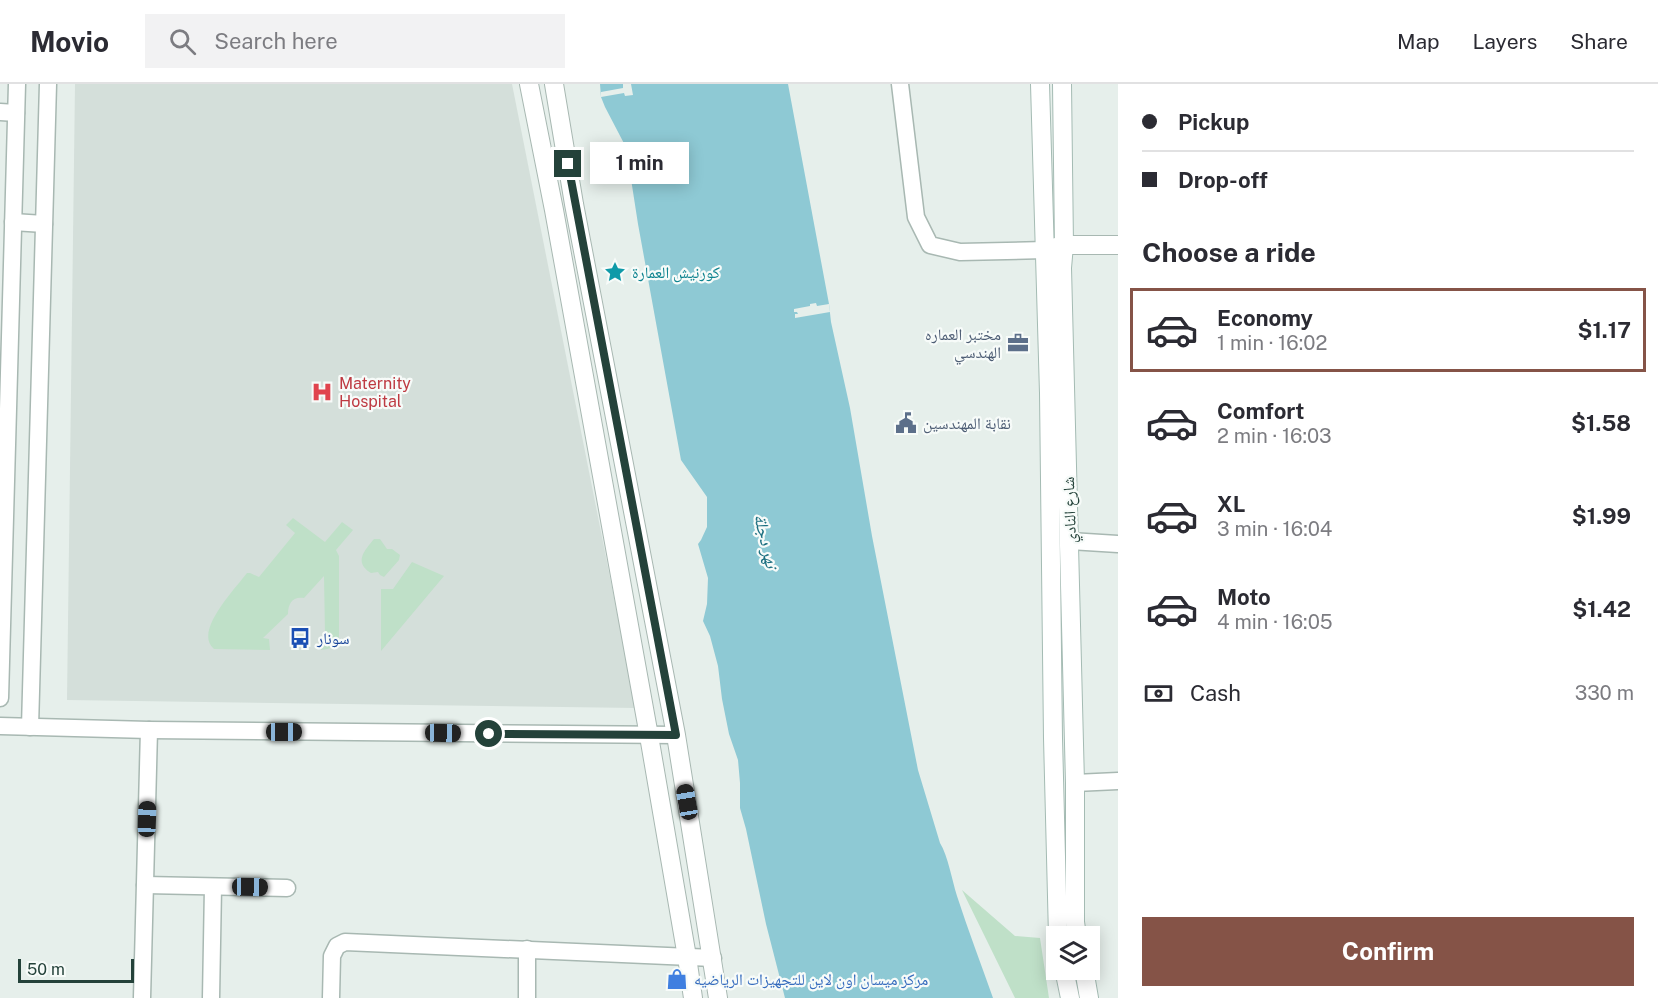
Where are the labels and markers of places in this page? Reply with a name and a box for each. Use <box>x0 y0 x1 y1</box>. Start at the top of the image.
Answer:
place icon: كورنيش العمارة <box>603 260 627 284</box>
place label: كورنيش العمارة <box>632 263 720 283</box>
place label: مختبر العماره الهندسي <box>925 325 1001 365</box>
office icon: مختبر العماره الهندسي <box>1006 331 1030 355</box>
place label: Maternity Hospital <box>339 374 411 411</box>
hospital icon: Maternity Hospital <box>310 380 334 404</box>
public building icon: نقابة المهندسين <box>894 411 918 435</box>
place label: نقابة المهندسين <box>923 414 1011 434</box>
bus stop icon: سونار <box>288 626 312 650</box>
place label: سونار <box>316 629 350 648</box>
shop icon: مركز ميسان اون لاين للتجهيزات الرياضيه <box>665 967 689 991</box>
place label: مركز ميسان اون لاين للتجهيزات الرياضيه <box>694 970 928 990</box>

